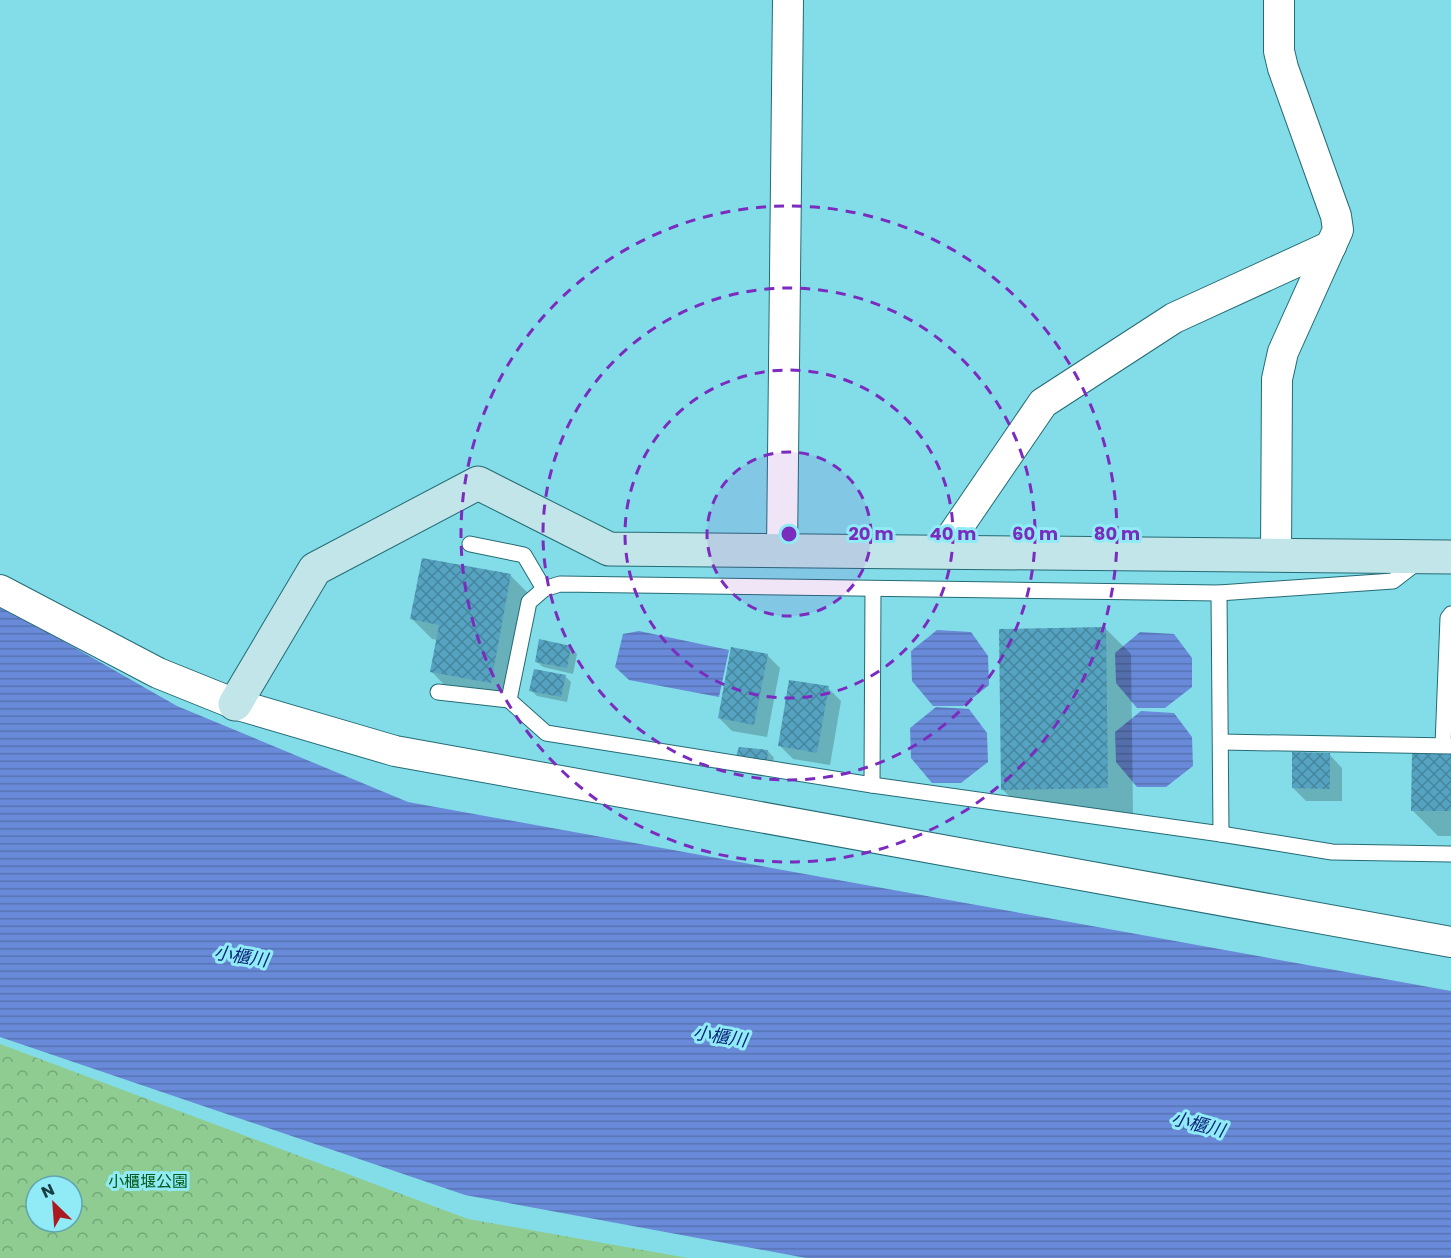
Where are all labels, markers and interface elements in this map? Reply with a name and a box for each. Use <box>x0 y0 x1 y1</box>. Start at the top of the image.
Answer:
text: 20 m <box>849 521 893 546</box>
text: 40 m <box>930 521 976 546</box>
text: 60 m <box>1012 521 1058 546</box>
text: 80 m <box>1094 521 1140 546</box>
centre of rings <box>779 524 799 544</box>
water label: 小櫃川 <box>212 939 272 973</box>
water label: 小櫃川 <box>691 1019 751 1053</box>
water label: 小櫃川 <box>1169 1105 1229 1143</box>
park label: 小櫃堰公園 <box>108 1170 188 1193</box>
north arrow <box>24 1174 84 1234</box>
text: N <box>38 1178 58 1204</box>

